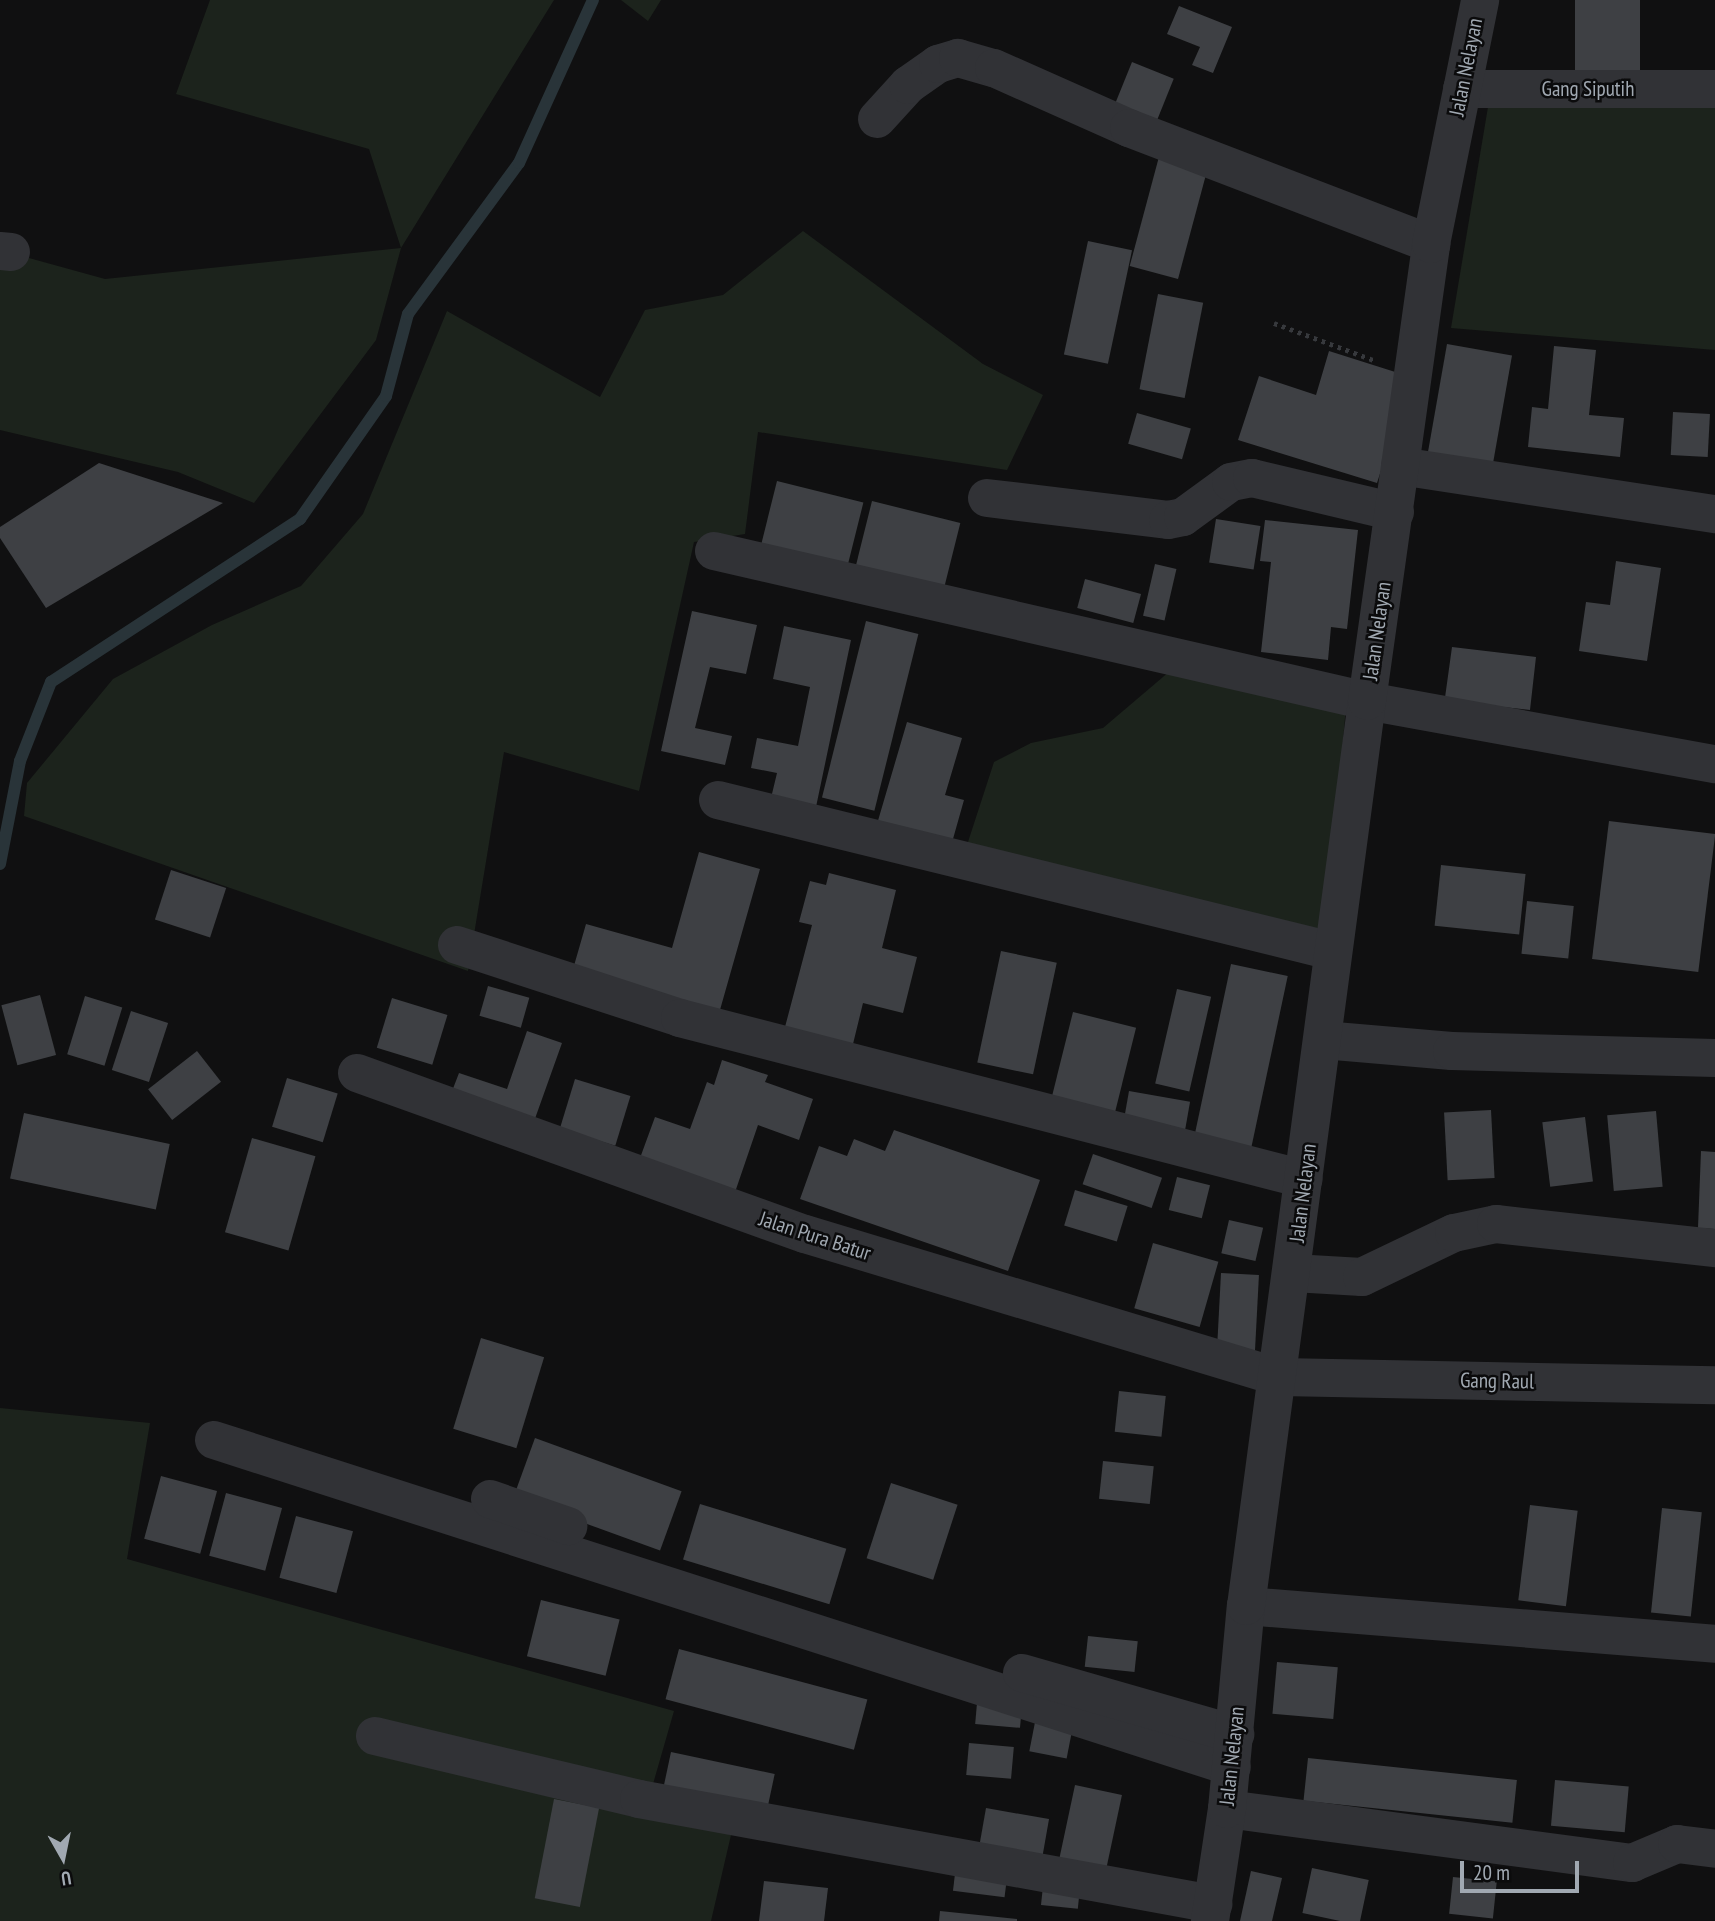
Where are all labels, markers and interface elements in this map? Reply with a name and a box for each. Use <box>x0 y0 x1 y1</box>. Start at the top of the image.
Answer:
street label: Jalan Nelayan <box>1444 16 1488 118</box>
street label: Gang Siputih <box>1542 76 1634 102</box>
street label: Jalan Nelayan <box>1358 580 1396 682</box>
street label: Jalan Nelayan <box>1284 1142 1322 1244</box>
street label: Jalan Pura Batur <box>756 1206 874 1266</box>
street label: Gang Raul <box>1460 1368 1534 1394</box>
street label: Jalan Nelayan <box>1214 1705 1250 1807</box>
north arrow <box>28 1823 98 1893</box>
scale bar <box>1463 1848 1582 1892</box>
text: 20 m <box>1473 1859 1510 1886</box>
text: U <box>60 1866 73 1891</box>

